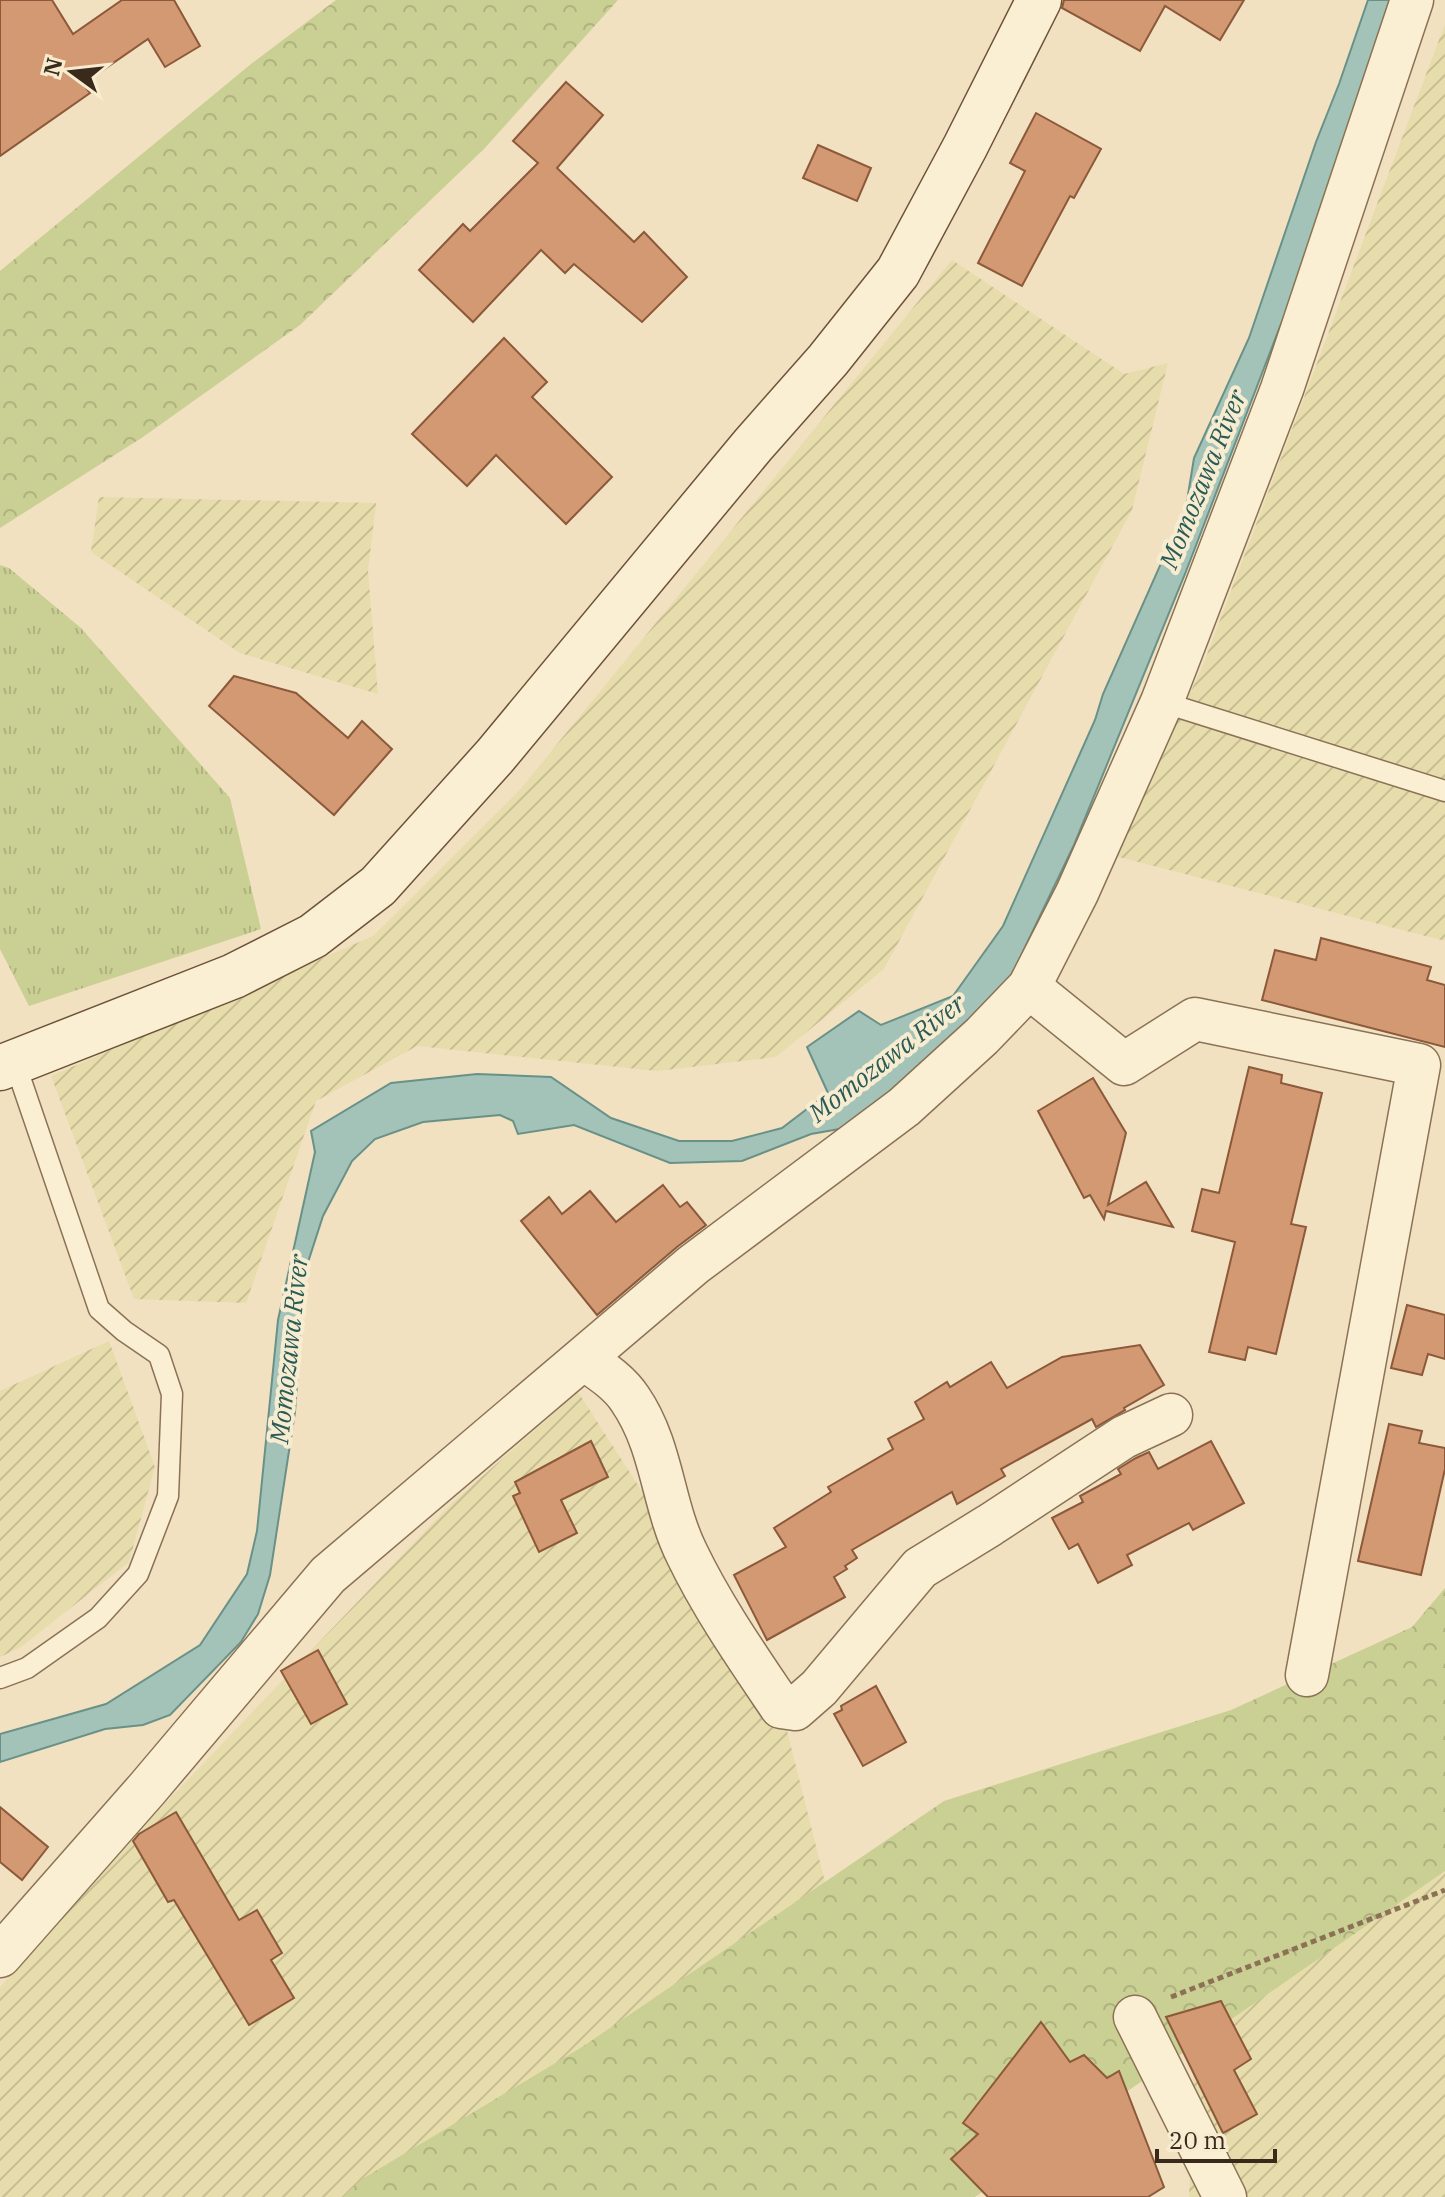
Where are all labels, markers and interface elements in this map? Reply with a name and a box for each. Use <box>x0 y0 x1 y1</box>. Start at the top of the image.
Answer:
north arrow <box>32 32 112 112</box>
text: N <box>36 55 68 79</box>
water label: Momozawa River <box>1150 384 1254 574</box>
water label: Momozawa River <box>800 985 972 1130</box>
water label: Momozawa River <box>261 1252 315 1446</box>
scale bar <box>1157 2113 1275 2163</box>
text: 20 m <box>1169 2124 1226 2156</box>

